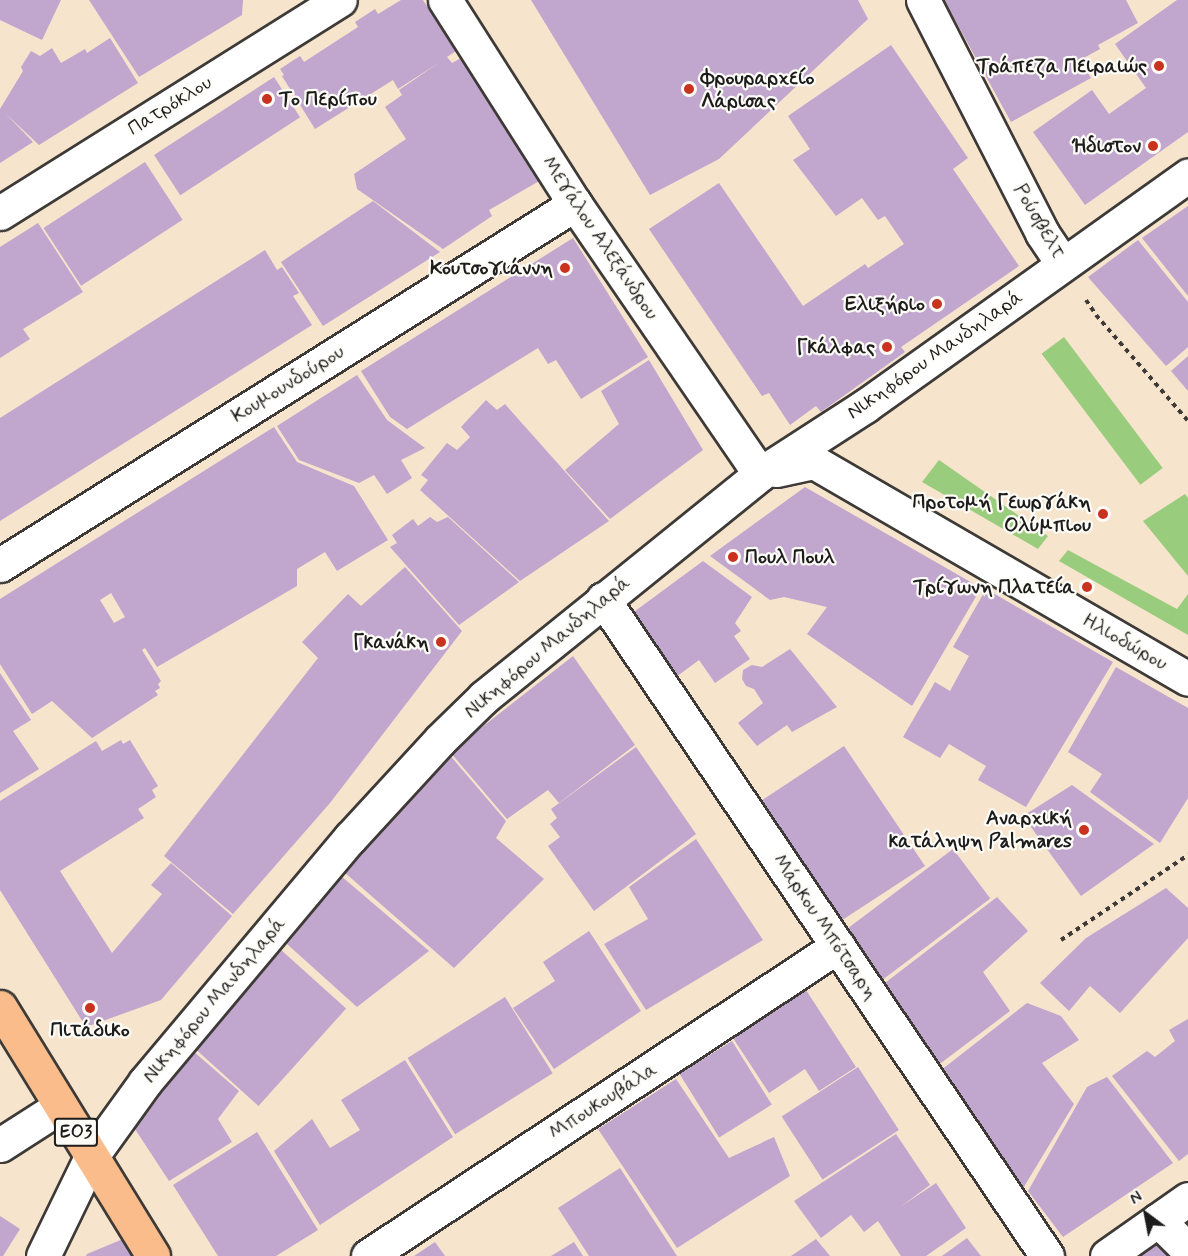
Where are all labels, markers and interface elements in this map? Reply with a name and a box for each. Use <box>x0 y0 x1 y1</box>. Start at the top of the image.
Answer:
place label: Τράπεζα Πειραιώς <box>977 54 1147 78</box>
marker: Τράπεζα Πειραιώς <box>1152 59 1166 73</box>
place label: Φρουραρχείο Λάρισας <box>701 66 815 113</box>
street label: Πατρόκλου <box>123 71 217 141</box>
marker: Φρουραρχείο Λάρισας <box>682 82 696 96</box>
place label: Το Περίπου <box>279 87 377 111</box>
marker: Το Περίπου <box>260 92 274 106</box>
place label: Ήδιστον <box>1072 134 1141 158</box>
marker: Ήδιστον <box>1146 139 1160 153</box>
street label: Μεγάλου Αλεξάνδρου <box>536 152 664 324</box>
street label: Ρούσβελτ <box>1008 180 1070 262</box>
place label: Κουτσογιάννη <box>430 256 553 280</box>
marker: Κουτσογιάννη <box>558 261 572 275</box>
street label: Νικηφόρου Μανδηλαρά <box>842 285 1028 425</box>
place label: Ελιξήριο <box>845 292 925 316</box>
marker: Ελιξήριο <box>930 297 944 311</box>
place label: Γκάλφας <box>796 335 875 359</box>
street label: Κουμουνδούρου <box>227 340 349 428</box>
marker: Γκάλφας <box>880 340 894 354</box>
place label: Προτομή Γεωργάκη Ολύμπιου <box>913 490 1091 537</box>
marker: Προτομή Γεωργάκη Ολύμπιου <box>1096 507 1110 521</box>
place label: Πουλ Πουλ <box>745 545 835 569</box>
marker: Πουλ Πουλ <box>726 550 740 564</box>
street label: Νικηφόρου Μανδηλαρά <box>459 571 635 723</box>
place label: Τρίγωνη Πλατεία <box>913 575 1075 599</box>
marker: Τρίγωνη Πλατεία <box>1080 580 1094 594</box>
street label: Ηλιοδώρου <box>1078 608 1172 676</box>
place label: Γκανάκη <box>353 630 429 654</box>
marker: Γκανάκη <box>434 635 448 649</box>
place label: Αναρχική κατάληψη Palmares <box>889 807 1072 854</box>
marker: Αναρχική κατάληψη Palmares <box>1077 823 1091 837</box>
street label: Μάρκου Μπότσαρη <box>767 849 883 1005</box>
street label: Νικηφόρου Μανδηλαρά <box>138 912 290 1088</box>
marker: Πιτάδικο <box>83 1001 97 1015</box>
place label: Πιτάδικο <box>50 1018 130 1042</box>
street label: Μπουκουβάλα <box>544 1057 662 1145</box>
road number: ΕΟ3 <box>54 1117 98 1147</box>
north arrow <box>1116 1184 1176 1244</box>
text: N <box>1126 1187 1146 1210</box>

